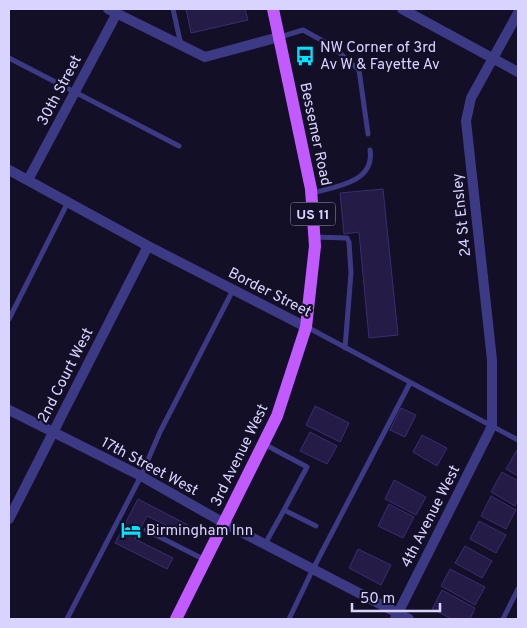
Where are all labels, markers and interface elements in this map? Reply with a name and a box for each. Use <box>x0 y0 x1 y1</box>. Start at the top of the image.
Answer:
place label: NW Corner of 3rd Av W & Fayette Av <box>320 39 440 75</box>
bus stop icon: NW Corner of 3rd Av W & Fayette Av <box>294 45 316 67</box>
street label: 30th Street <box>34 52 87 129</box>
street label: Bessemer Road <box>294 81 335 188</box>
street label: 24 St Ensley <box>449 172 476 258</box>
road number: US 11 <box>290 202 336 225</box>
street label: Border Street <box>224 264 314 322</box>
street label: 2nd Court West <box>34 325 98 426</box>
street label: 3rd Avenue West <box>207 401 273 510</box>
street label: 17th Street West <box>97 434 201 501</box>
street label: 4th Avenue West <box>397 462 465 571</box>
hotel icon: Birmingham Inn <box>120 519 142 541</box>
place label: Birmingham Inn <box>146 522 253 541</box>
scale bar <box>352 580 440 612</box>
text: 50 m <box>360 590 395 609</box>

